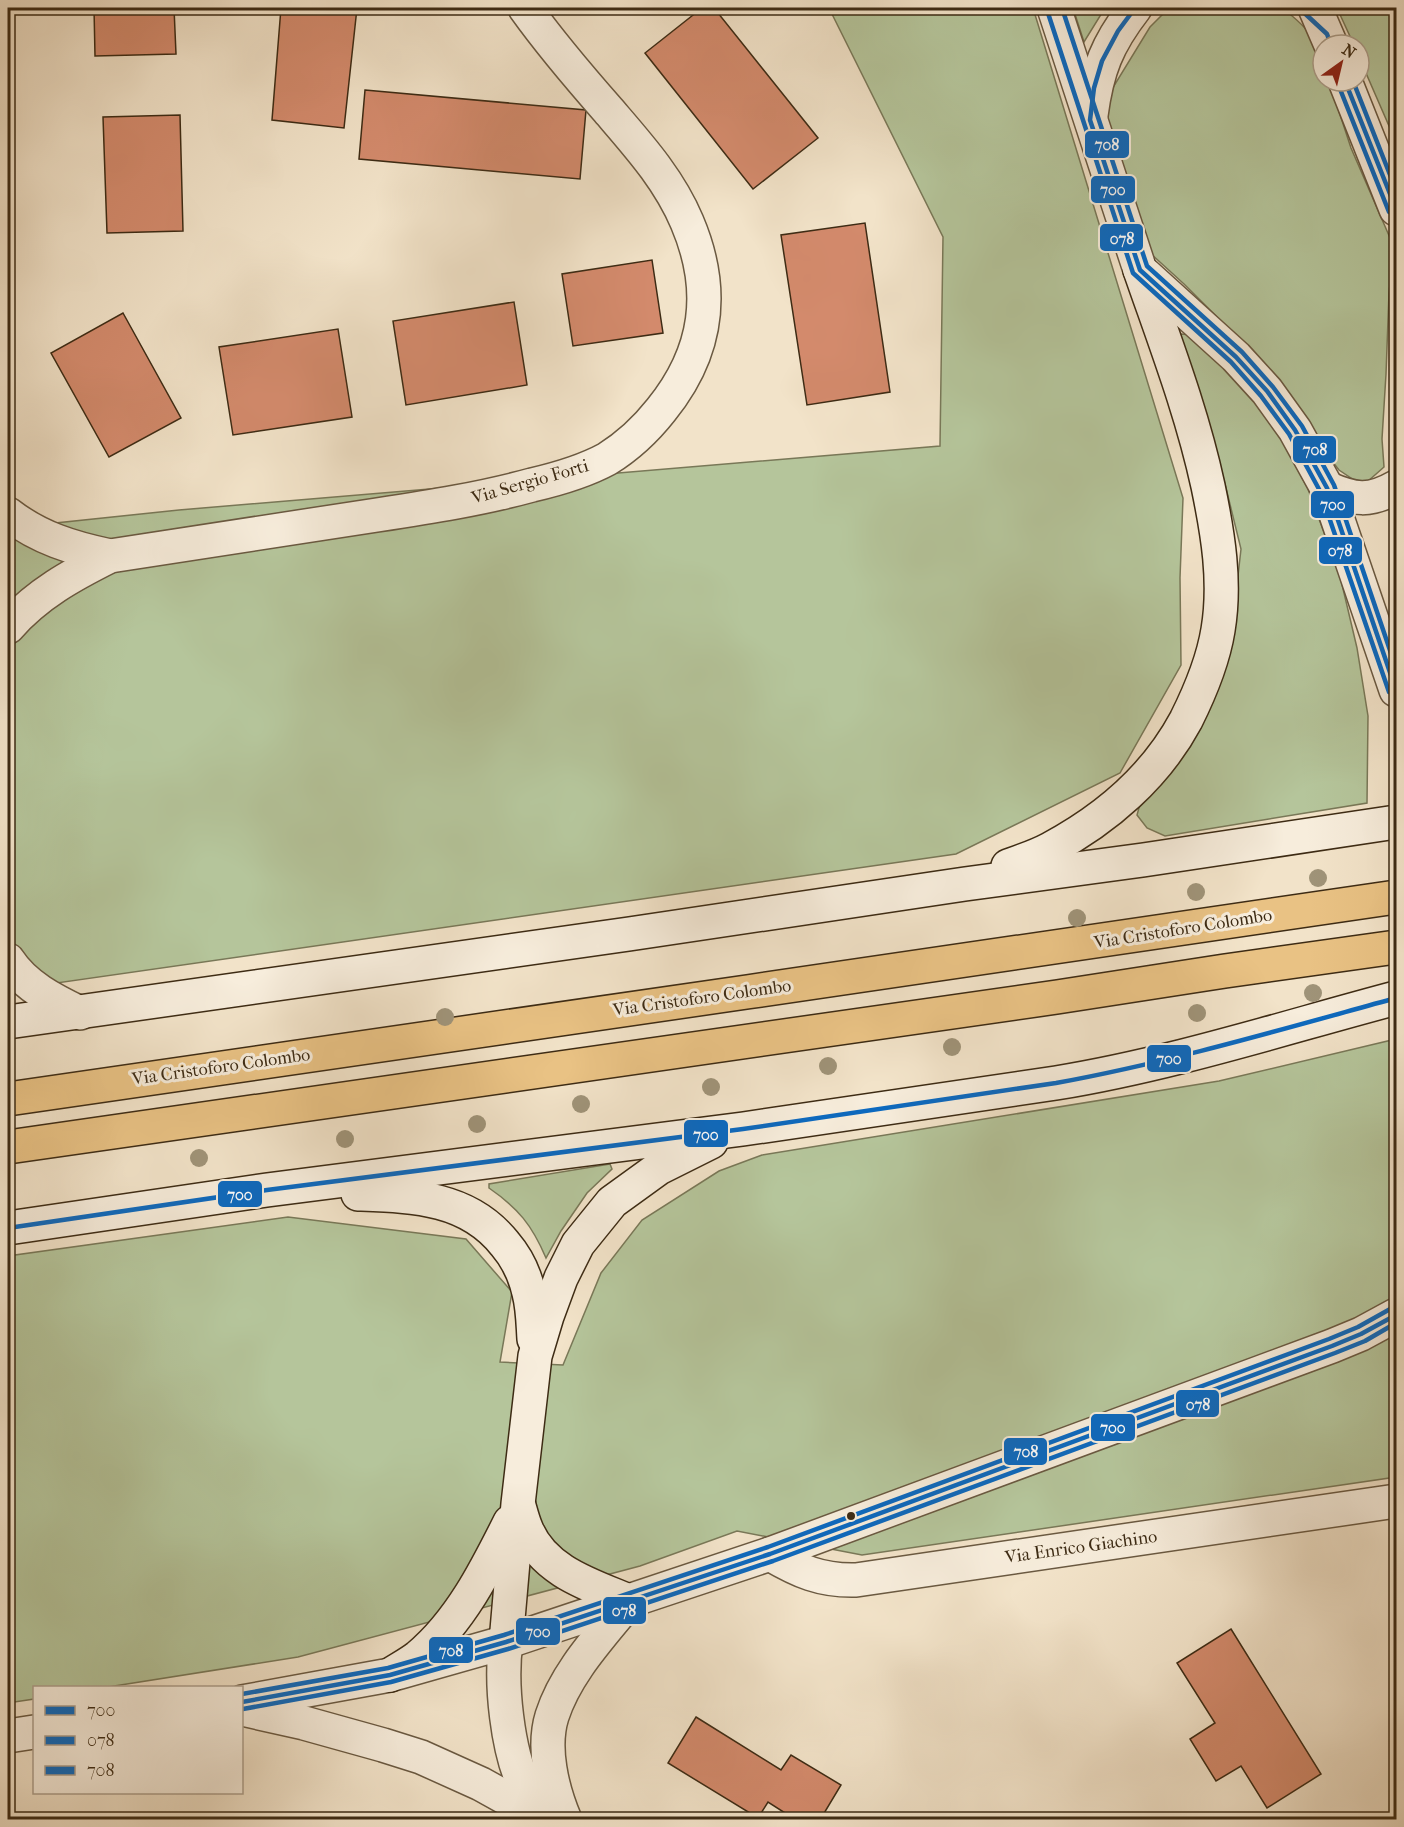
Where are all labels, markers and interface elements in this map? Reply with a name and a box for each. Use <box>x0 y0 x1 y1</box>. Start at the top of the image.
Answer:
north arrow <box>1311 33 1371 93</box>
text: N <box>1339 40 1360 63</box>
line badge: 708 <box>1084 130 1130 159</box>
text: 708 <box>1094 135 1119 154</box>
line badge: 700 <box>1090 175 1136 204</box>
text: 700 <box>1099 180 1126 199</box>
line badge: 078 <box>1099 223 1144 252</box>
text: 078 <box>1110 229 1134 248</box>
line badge: 708 <box>1292 435 1337 464</box>
text: 708 <box>1302 440 1327 459</box>
street label: Via Sergio Forti <box>468 455 592 509</box>
line badge: 700 <box>1310 490 1355 519</box>
text: 700 <box>1319 495 1346 514</box>
line badge: 078 <box>1318 536 1363 565</box>
text: 078 <box>1328 541 1352 560</box>
street label: Via Cristoforo Colombo <box>1092 905 1273 954</box>
street label: Via Cristoforo Colombo <box>611 975 793 1021</box>
street label: Via Cristoforo Colombo <box>130 1044 312 1090</box>
line badge: 700 <box>1146 1044 1192 1073</box>
text: 700 <box>1155 1049 1182 1068</box>
line badge: 700 <box>683 1119 729 1148</box>
text: 700 <box>692 1125 719 1144</box>
line badge: 700 <box>217 1180 263 1208</box>
text: 700 <box>226 1185 253 1204</box>
line badge: 078 <box>1175 1389 1220 1418</box>
text: 078 <box>1186 1395 1210 1414</box>
line badge: 700 <box>1090 1413 1136 1442</box>
text: 700 <box>1099 1418 1126 1437</box>
line badge: 708 <box>1003 1437 1048 1466</box>
text: 708 <box>1013 1442 1038 1461</box>
unlabelled marker <box>845 1510 857 1522</box>
street label: Via Enrico Giachino <box>1003 1526 1158 1568</box>
line badge: 078 <box>602 1596 647 1625</box>
text: 078 <box>612 1601 636 1620</box>
line badge: 700 <box>515 1617 561 1646</box>
text: 700 <box>524 1622 551 1641</box>
line badge: 708 <box>428 1636 474 1664</box>
text: 708 <box>438 1641 463 1660</box>
legend <box>33 1686 243 1794</box>
text: 700 <box>87 1700 116 1721</box>
text: 078 <box>87 1730 115 1751</box>
text: 708 <box>87 1760 115 1781</box>

